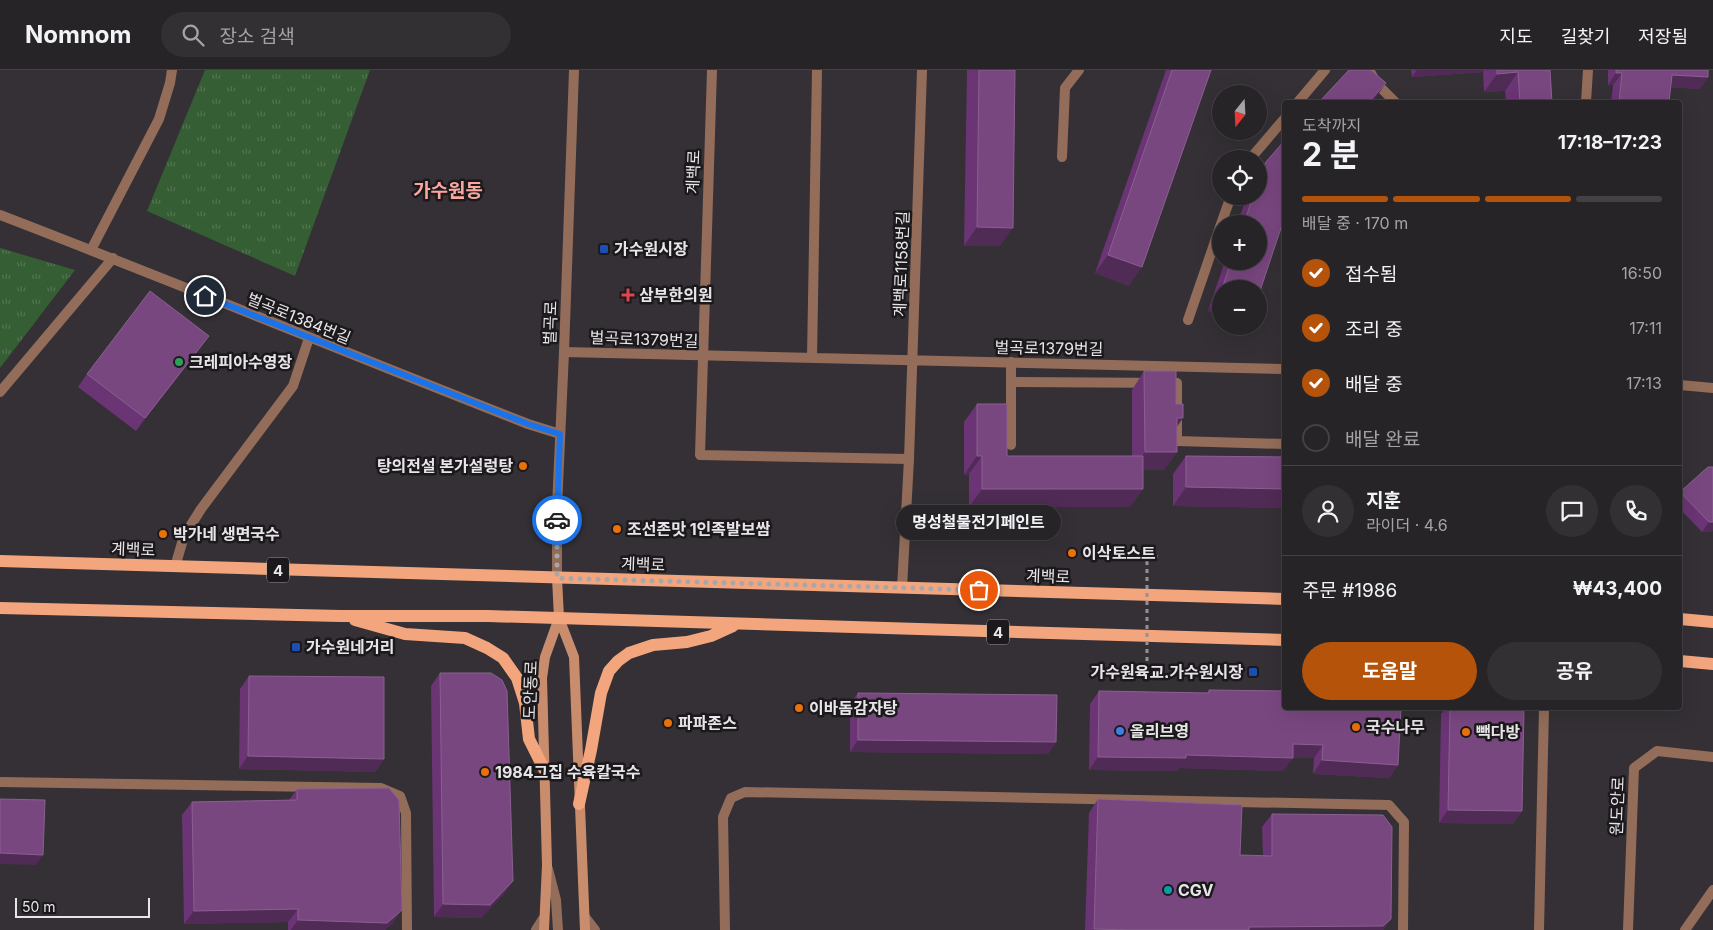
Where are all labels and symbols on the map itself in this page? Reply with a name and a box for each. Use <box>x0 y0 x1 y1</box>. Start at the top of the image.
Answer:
north arrow <box>1212 85 1268 140</box>
street label: 계백로 <box>682 149 704 194</box>
district label: 가수원동 <box>413 179 483 202</box>
street label: 계백로1158번길 <box>889 211 913 317</box>
place label: 가수원시장 <box>614 239 688 259</box>
marker: 가수원시장 <box>598 243 610 255</box>
pin <box>184 275 226 317</box>
place label: 삼부한의원 <box>639 285 713 305</box>
street label: 벌곡로1384번길 <box>244 288 354 348</box>
marker: 삼부한의원 <box>621 288 635 302</box>
street label: 벌곡로 <box>539 300 561 345</box>
street label: 벌곡로1379번길 <box>589 327 699 351</box>
street label: 벌곡로1379번길 <box>994 337 1104 359</box>
place label: 크레피아수영장 <box>189 352 292 372</box>
marker: 크레피아수영장 <box>173 356 185 368</box>
place label: 탕의전설 본가설렁탕 <box>377 456 513 476</box>
marker: 탕의전설 본가설렁탕 <box>517 460 529 472</box>
courier <box>532 495 582 545</box>
callout: 명성철물전기페인트 <box>896 505 1062 540</box>
place label: 조선존맛 1인족발보쌈 <box>627 519 770 539</box>
marker: 조선존맛 1인족발보쌈 <box>611 523 623 535</box>
place label: 박가네 생면국수 <box>173 524 280 544</box>
marker: 박가네 생면국수 <box>157 528 169 540</box>
street label: 계백로 <box>111 538 156 560</box>
place label: 이삭토스트 <box>1082 543 1156 563</box>
marker: 이삭토스트 <box>1066 547 1078 559</box>
street label: 계백로 <box>621 553 666 575</box>
road number: 4 <box>267 558 289 582</box>
street label: 계백로 <box>1026 565 1071 587</box>
pin <box>958 569 1000 611</box>
road number: 4 <box>987 620 1009 644</box>
place label: 가수원네거리 <box>306 637 394 657</box>
marker: 가수원네거리 <box>290 641 302 653</box>
street label: 도안동로 <box>519 660 541 720</box>
place label: 가수원육교.가수원시장 <box>1090 662 1243 682</box>
marker: 가수원육교.가수원시장 <box>1247 666 1259 678</box>
place label: 이바돔감자탕 <box>809 698 898 718</box>
marker: 이바돔감자탕 <box>793 702 805 714</box>
place label: 파파존스 <box>678 713 737 733</box>
marker: 파파존스 <box>662 717 674 729</box>
place label: 국수나무 <box>1366 717 1425 737</box>
place label: 올리브영 <box>1130 721 1189 741</box>
marker: 국수나무 <box>1350 721 1362 733</box>
place label: 빽다방 <box>1476 722 1520 742</box>
marker: 올리브영 <box>1114 725 1126 737</box>
marker: 빽다방 <box>1460 726 1472 738</box>
place label: 1984그집 수육칼국수 <box>495 762 641 782</box>
marker: 1984그집 수육칼국수 <box>479 766 491 778</box>
street label: 원도안로 <box>1606 776 1628 836</box>
place label: CGV <box>1178 880 1213 900</box>
marker: CGV <box>1162 884 1174 896</box>
scale bar <box>15 895 150 918</box>

